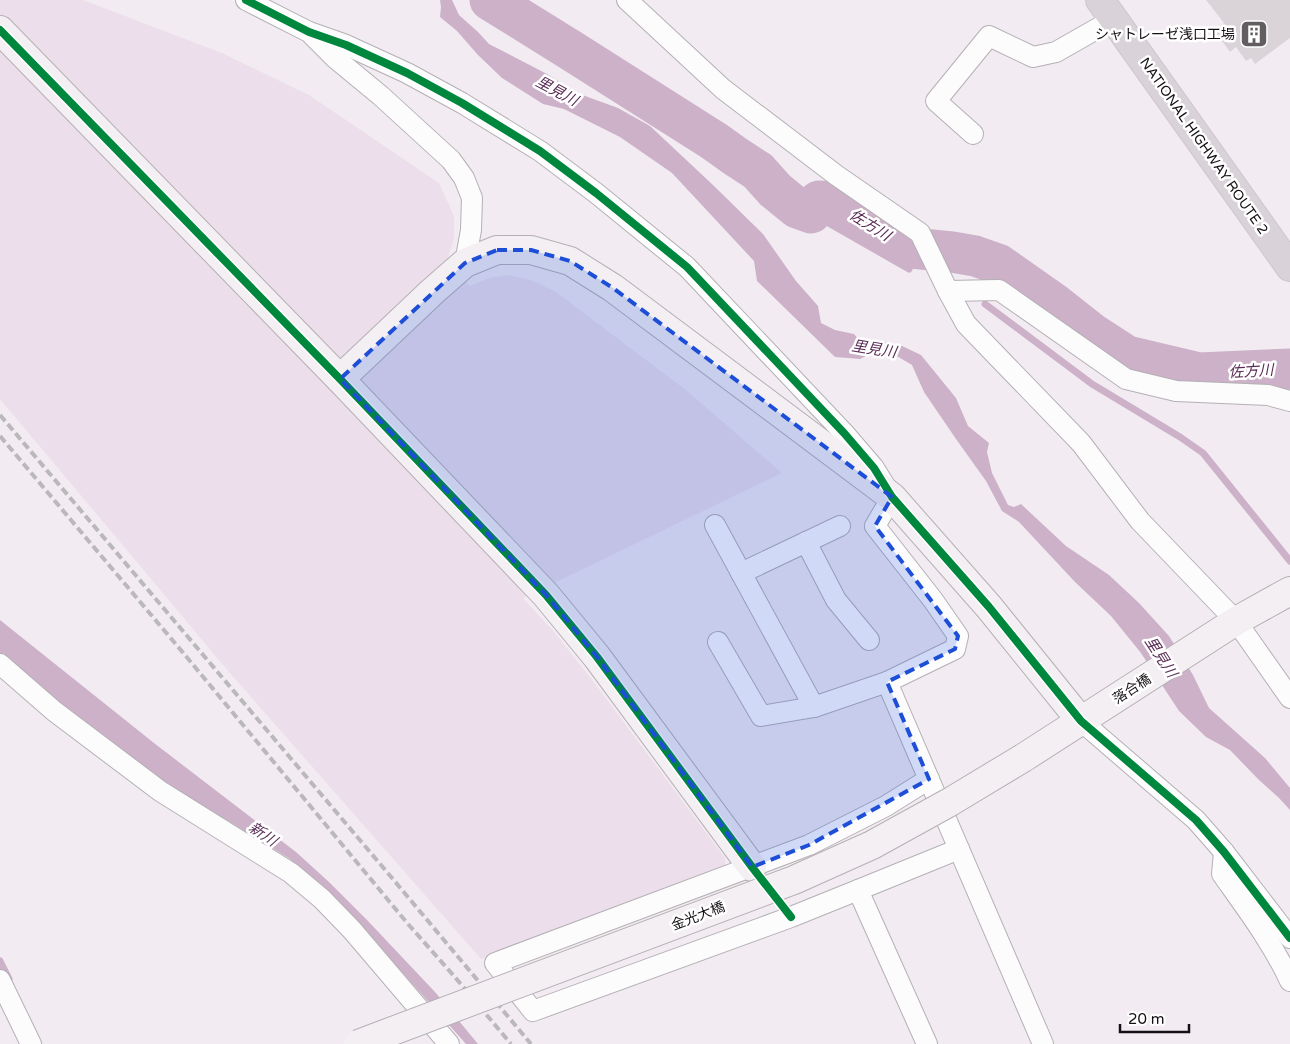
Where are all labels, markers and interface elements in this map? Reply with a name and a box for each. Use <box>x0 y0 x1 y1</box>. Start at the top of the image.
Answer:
building icon: シャトレーゼ浅口工場 <box>1239 19 1269 49</box>
place label: シャトレーゼ浅口工場 <box>1095 26 1235 43</box>
street label: NATIONAL HIGHWAY ROUTE 2 <box>1136 54 1272 238</box>
water label: 里見川 <box>533 72 583 110</box>
water label: 佐方川 <box>846 205 896 246</box>
water label: 里見川 <box>850 337 900 362</box>
water label: 佐方川 <box>1228 361 1276 381</box>
water label: 里見川 <box>1141 633 1182 682</box>
street label: 落合橋 <box>1110 670 1154 708</box>
water label: 新川 <box>246 818 282 851</box>
street label: 金光大橋 <box>669 898 727 934</box>
scale bar <box>1120 1002 1189 1034</box>
text: 20 m <box>1128 1010 1165 1028</box>

